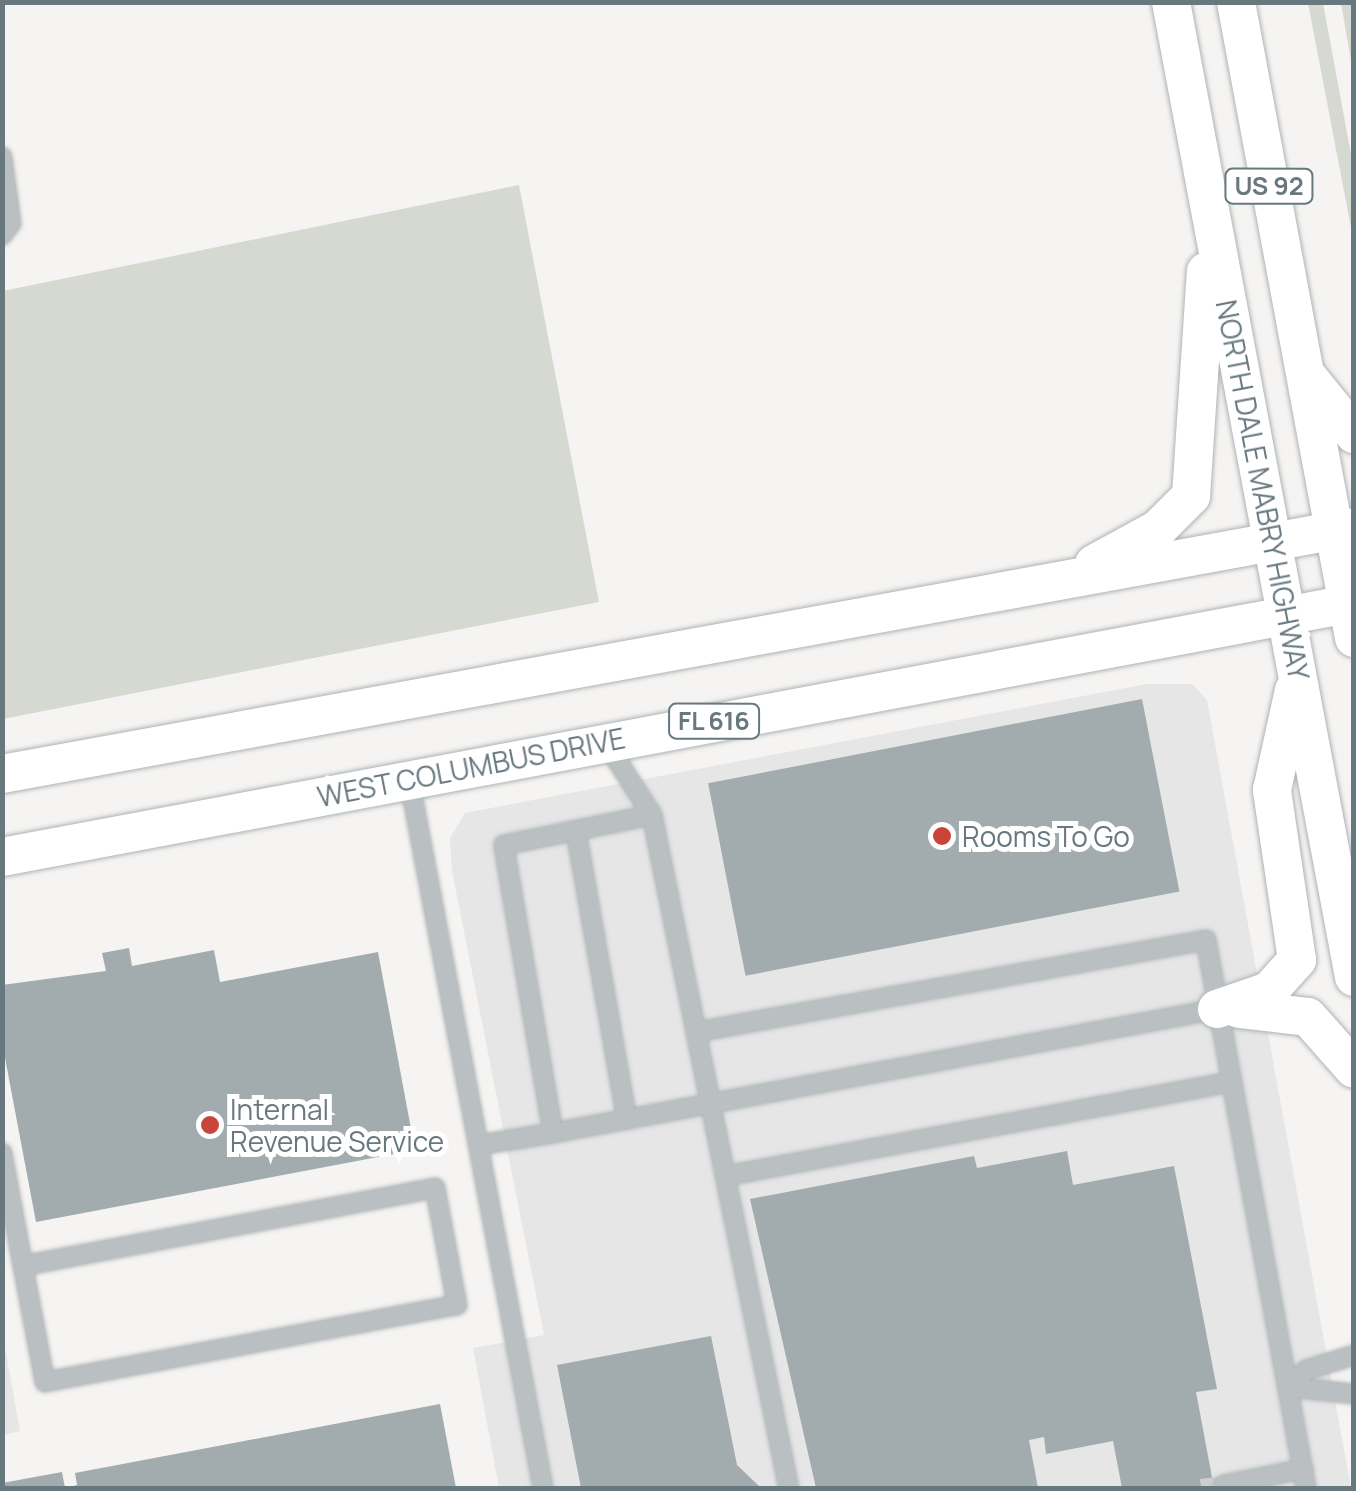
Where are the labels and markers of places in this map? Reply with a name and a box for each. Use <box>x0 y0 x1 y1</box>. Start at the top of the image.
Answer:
place label: Rooms To Go <box>962 819 1130 853</box>
marker: Rooms To Go <box>931 825 953 847</box>
place label: Internal Revenue Service <box>230 1092 444 1158</box>
marker: Internal Revenue Service <box>199 1114 221 1136</box>

